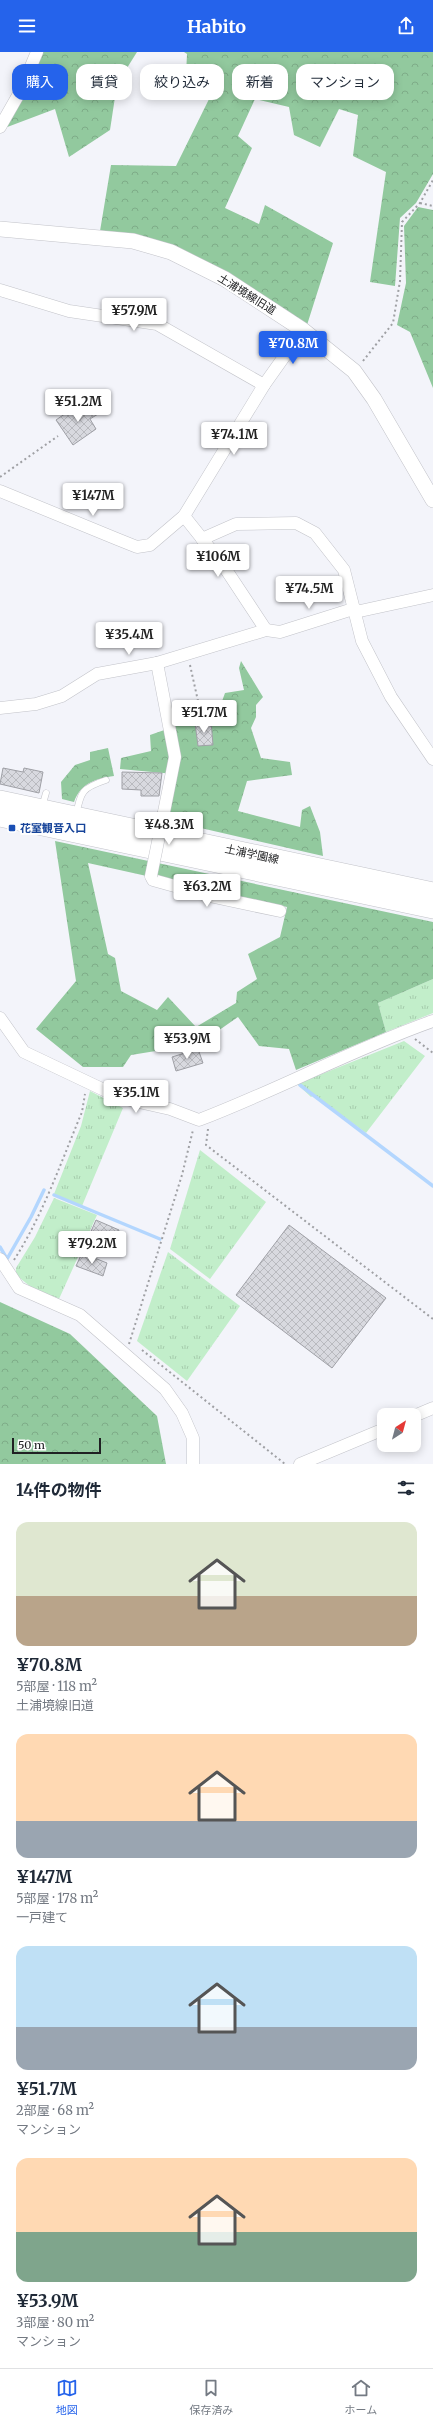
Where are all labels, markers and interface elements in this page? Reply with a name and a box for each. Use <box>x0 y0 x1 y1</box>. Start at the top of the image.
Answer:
icon: menu <box>16 15 38 37</box>
text: Habito <box>187 15 246 38</box>
icon: share <box>395 15 417 37</box>
chip: 購入 <box>12 64 68 100</box>
chip: 賃貸 <box>76 64 132 100</box>
chip: 絞り込み <box>140 64 224 100</box>
chip: 新着 <box>232 64 288 100</box>
chip: マンション <box>296 64 394 100</box>
street label: 土浦境線旧道 <box>215 271 279 317</box>
pin: ¥57.9M <box>101 298 167 332</box>
text: ¥57.9M <box>111 302 157 319</box>
pin: ¥70.8M <box>260 331 326 365</box>
text: ¥70.8M <box>268 335 318 352</box>
pin: ¥51.2M <box>45 389 111 423</box>
text: ¥51.2M <box>54 393 102 410</box>
pin: ¥74.1M <box>201 422 267 456</box>
text: ¥74.1M <box>210 426 258 443</box>
pin: ¥147M <box>65 483 121 517</box>
text: ¥147M <box>71 487 115 504</box>
pin: ¥106M <box>190 544 246 578</box>
text: ¥106M <box>195 548 241 565</box>
pin: ¥74.5M <box>276 576 342 610</box>
text: ¥74.5M <box>285 580 333 597</box>
pin: ¥35.4M <box>96 622 162 656</box>
text: ¥35.4M <box>105 626 153 643</box>
pin: ¥51.7M <box>171 700 237 734</box>
text: ¥51.7M <box>181 704 227 721</box>
pin: ¥48.3M <box>136 812 202 846</box>
text: ¥48.3M <box>144 816 194 833</box>
place label: 花室観音入口 <box>20 821 86 835</box>
marker: 花室観音入口 <box>7 823 17 833</box>
street label: 土浦学園線 <box>224 841 280 867</box>
pin: ¥63.2M <box>174 874 240 908</box>
text: ¥63.2M <box>182 878 232 895</box>
pin: ¥53.9M <box>154 1026 220 1060</box>
text: ¥53.9M <box>163 1030 211 1047</box>
pin: ¥35.1M <box>103 1080 169 1114</box>
text: ¥35.1M <box>112 1084 160 1101</box>
pin: ¥79.2M <box>59 1231 125 1265</box>
text: ¥79.2M <box>67 1235 117 1252</box>
north arrow <box>377 1408 421 1452</box>
map controls <box>377 1408 421 1452</box>
scale bar <box>12 1436 101 1455</box>
text: 50 m <box>18 1438 45 1452</box>
icon: filters <box>395 1477 417 1499</box>
text: 14件の物件 <box>16 1479 102 1501</box>
icon: home <box>181 1548 253 1620</box>
text: ¥70.8M <box>16 1654 82 1676</box>
text: 5部屋 · 118 m² <box>16 1678 97 1695</box>
text: 土浦境線旧道 <box>16 1697 94 1714</box>
icon: home <box>181 1760 253 1832</box>
text: ¥147M <box>16 1866 72 1888</box>
text: 5部屋 · 178 m² <box>16 1890 98 1907</box>
text: 一戸建て <box>16 1909 68 1926</box>
icon: home <box>181 1972 253 2044</box>
text: ¥51.7M <box>16 2078 77 2100</box>
text: 2部屋 · 68 m² <box>16 2102 94 2119</box>
text: マンション <box>16 2121 81 2138</box>
icon: home <box>181 2184 253 2256</box>
text: ¥53.9M <box>16 2290 78 2312</box>
text: 3部屋 · 80 m² <box>16 2314 94 2331</box>
text: マンション <box>16 2333 81 2350</box>
tab: 地図 <box>56 2377 78 2417</box>
tab: 保存済み <box>189 2377 233 2417</box>
tab: ホーム <box>345 2377 377 2417</box>

